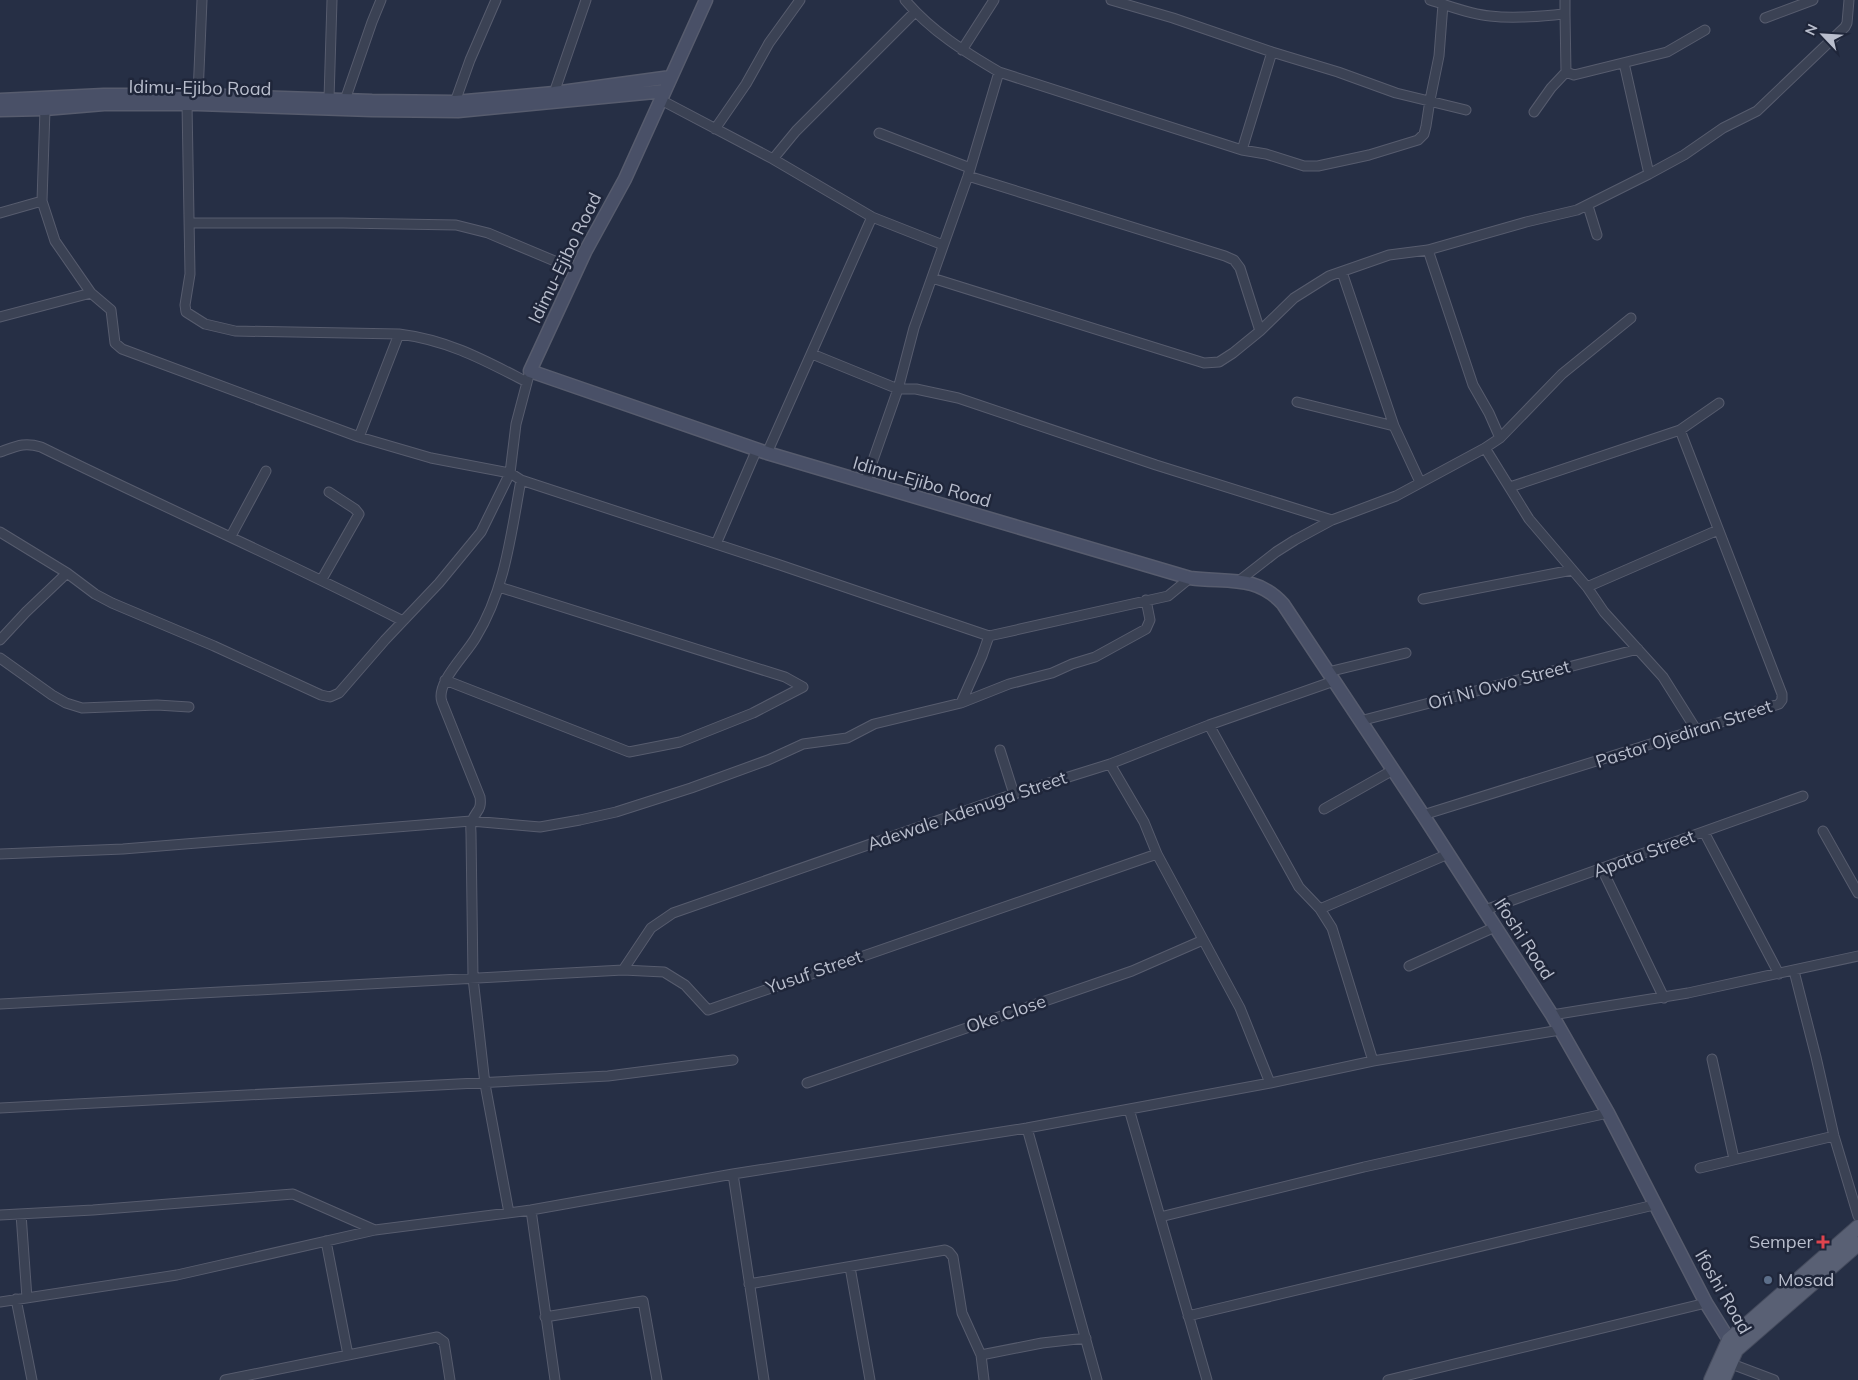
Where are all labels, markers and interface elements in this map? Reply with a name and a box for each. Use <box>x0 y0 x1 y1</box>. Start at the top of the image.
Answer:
north arrow <box>1798 10 1848 60</box>
text: N <box>1801 21 1822 38</box>
street label: Idimu-Ejibo Road <box>128 75 272 100</box>
street label: Idimu-Ejibo Road <box>523 189 606 327</box>
street label: Idimu-Ejibo Road <box>850 451 994 512</box>
street label: Ori Ni Owo Street <box>1425 655 1572 715</box>
street label: Pastor Ojediran Street <box>1593 694 1775 773</box>
street label: Adewale Adenuga Street <box>864 766 1070 855</box>
street label: Apata Street <box>1590 825 1698 883</box>
street label: Ifoshi Road <box>1489 893 1559 984</box>
street label: Yusuf Street <box>762 944 865 999</box>
street label: Oke Close <box>963 989 1049 1038</box>
place label: Semper <box>1749 1230 1813 1253</box>
marker: Semper <box>1817 1236 1829 1248</box>
street label: Ifoshi Road <box>1690 1246 1757 1338</box>
place label: Mosad <box>1778 1268 1834 1291</box>
marker: Mosad <box>1762 1274 1774 1286</box>

